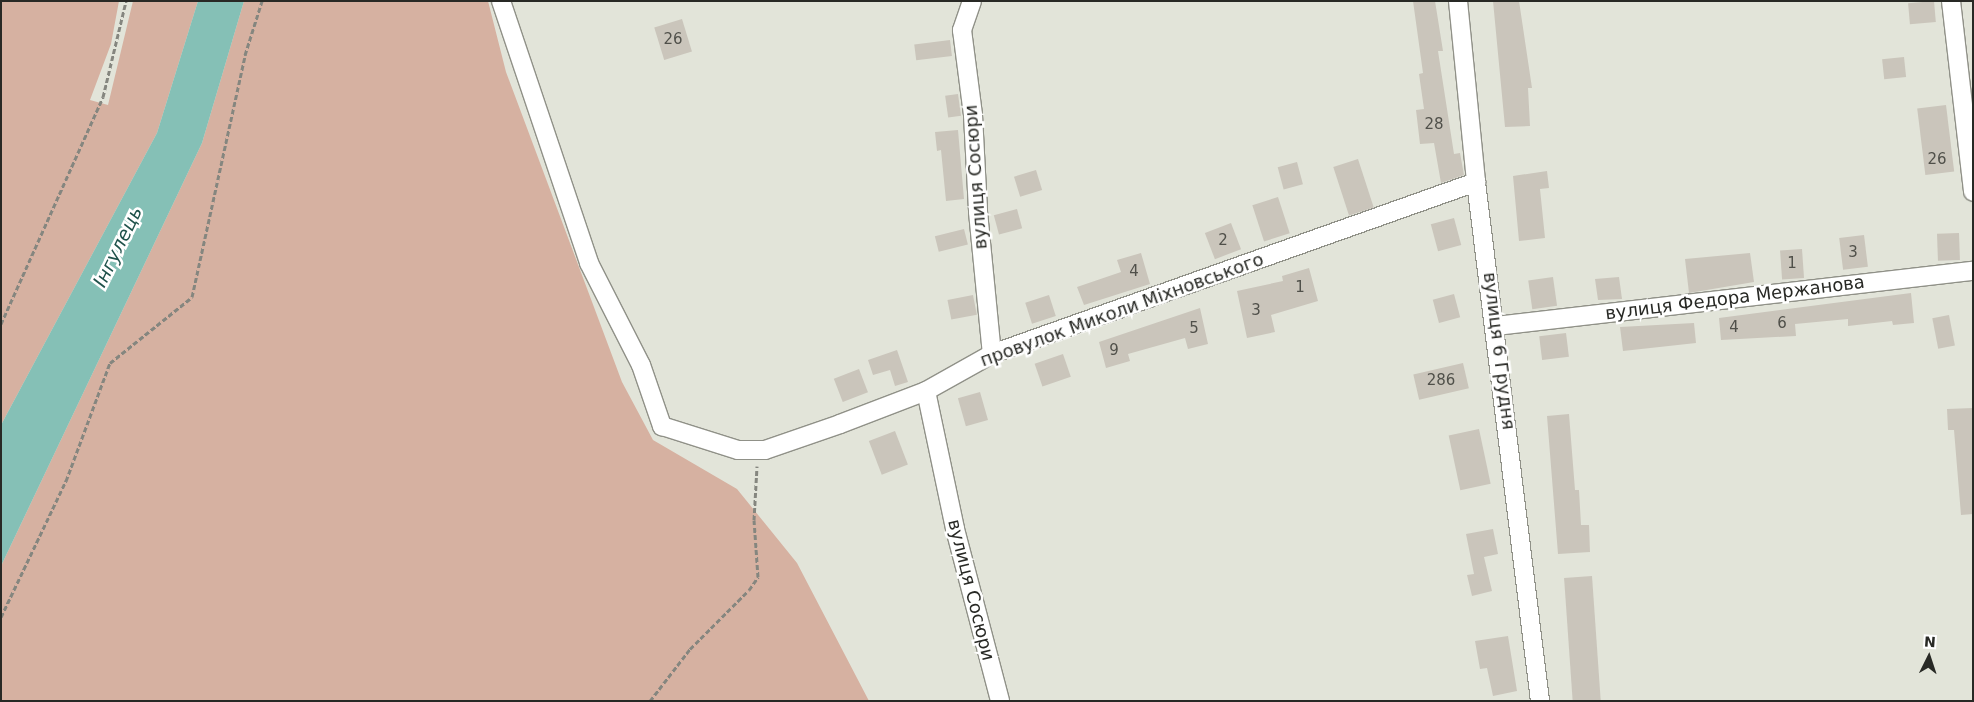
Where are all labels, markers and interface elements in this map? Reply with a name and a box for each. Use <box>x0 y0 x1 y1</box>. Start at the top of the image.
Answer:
house number: 26 <box>663 31 683 49</box>
street label: вулиця Сосюри <box>960 104 992 250</box>
house number: 28 <box>1424 116 1444 134</box>
house number: 26 <box>1927 151 1947 169</box>
water label: Інгулець <box>89 203 147 291</box>
house number: 2 <box>1218 232 1228 250</box>
house number: 3 <box>1848 244 1858 262</box>
street label: провулок Миколи Міхновського <box>977 249 1267 371</box>
house number: 1 <box>1787 255 1797 273</box>
house number: 4 <box>1129 263 1139 281</box>
street label: вулиця 6 Грудня <box>1479 271 1519 431</box>
street label: вулиця Федора Мержанова <box>1604 271 1866 325</box>
house number: 1 <box>1295 279 1305 297</box>
house number: 3 <box>1251 302 1261 320</box>
house number: 6 <box>1777 315 1787 333</box>
house number: 4 <box>1729 319 1739 337</box>
house number: 5 <box>1189 320 1199 338</box>
house number: 9 <box>1109 342 1119 360</box>
house number: 286 <box>1427 372 1455 390</box>
street label: вулиця Сосюри <box>943 517 999 663</box>
north arrow <box>1904 632 1954 682</box>
text: N <box>1924 634 1936 650</box>

